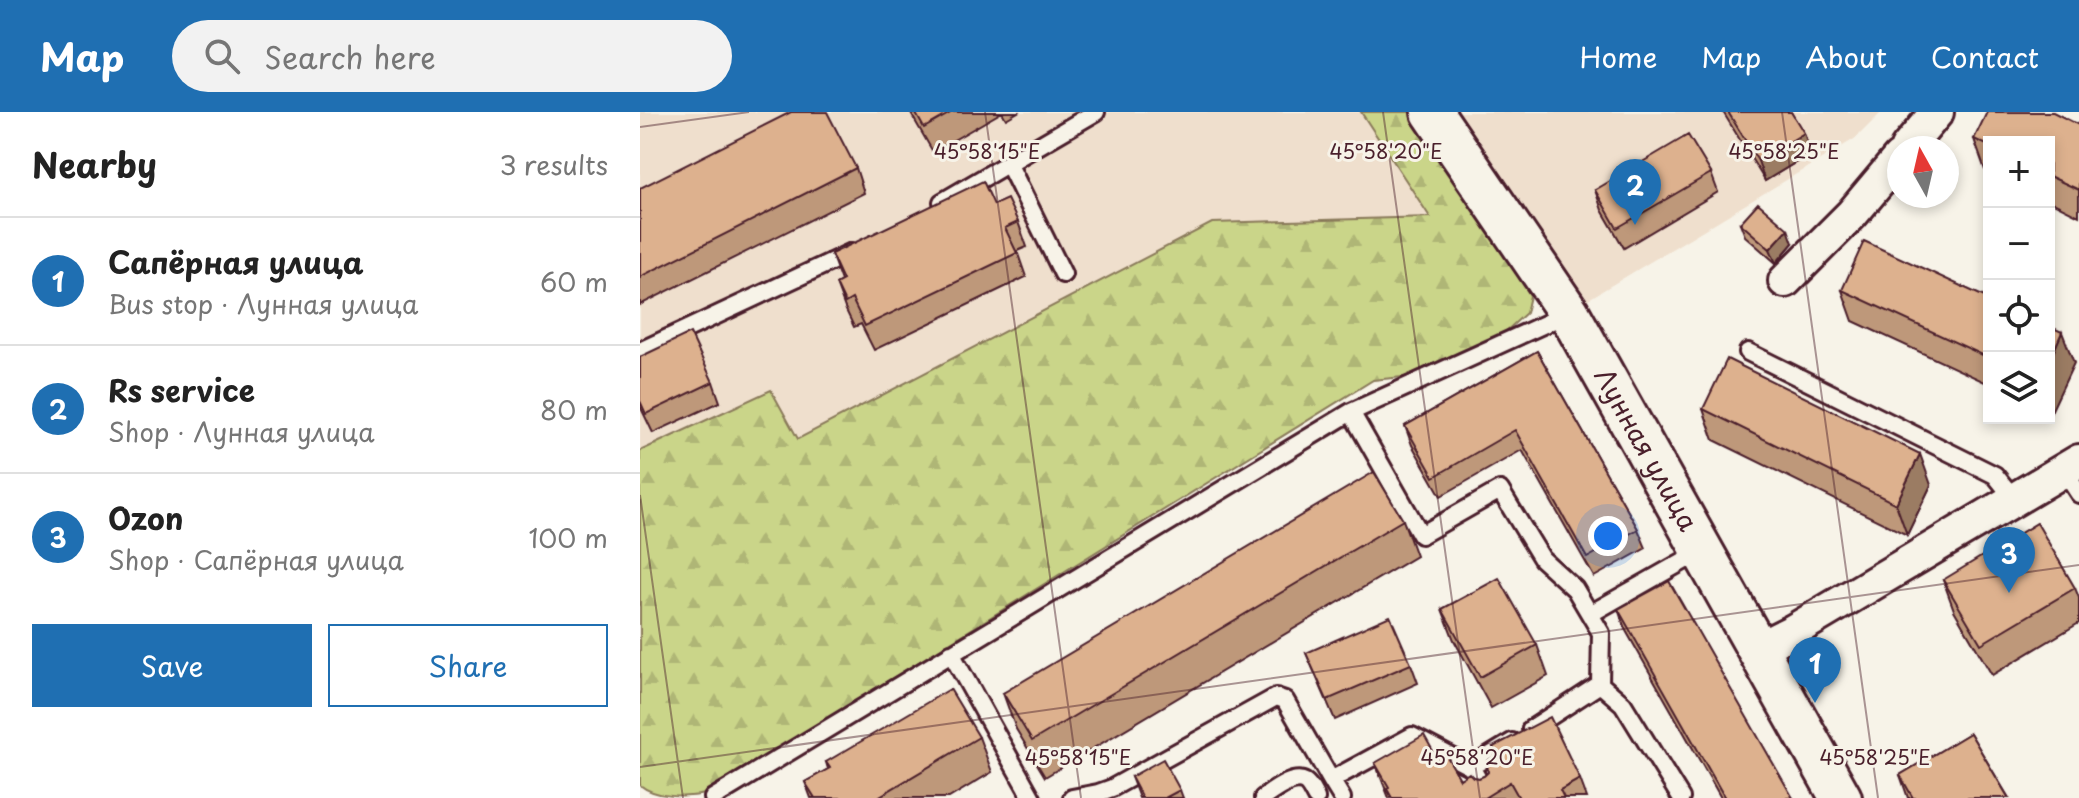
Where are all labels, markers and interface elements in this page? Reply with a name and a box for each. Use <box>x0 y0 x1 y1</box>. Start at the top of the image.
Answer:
search box <box>172 20 732 92</box>
text: Map <box>40 28 124 85</box>
icon: search <box>200 34 244 78</box>
text: Search here <box>264 34 436 79</box>
text: Home <box>1579 35 1657 78</box>
text: Map <box>1701 35 1761 78</box>
text: About <box>1805 35 1887 78</box>
text: Contact <box>1931 35 2039 78</box>
text: 45°58'15"E <box>934 136 1040 166</box>
text: 45°58'20"E <box>1330 136 1442 166</box>
text: 45°58'25"E <box>1728 136 1840 166</box>
north arrow <box>1887 136 1959 208</box>
map controls <box>1983 136 2055 424</box>
button: + <box>1983 136 2055 208</box>
text: Nearby <box>32 138 157 190</box>
text: 3 results <box>500 145 608 184</box>
pin: 2 <box>1609 159 1661 225</box>
button: − <box>1983 208 2055 280</box>
text: Сапёрная улица <box>108 239 364 284</box>
text: 1 <box>52 262 64 301</box>
text: 60 m <box>540 262 608 301</box>
button: locate <box>1983 280 2055 352</box>
text: Bus stop · Лунная улица <box>108 284 418 323</box>
button: layers <box>1983 352 2055 424</box>
street label: Лунная улица <box>1586 360 1709 538</box>
text: Rs service <box>108 367 255 412</box>
text: 2 <box>49 390 67 429</box>
text: 80 m <box>540 390 608 429</box>
text: Shop · Лунная улица <box>108 412 375 451</box>
text: Ozon <box>108 495 183 540</box>
your location <box>1588 516 1628 556</box>
text: 3 <box>49 518 67 557</box>
text: 100 m <box>528 518 608 557</box>
pin: 3 <box>1983 527 2035 593</box>
text: Shop · Сапёрная улица <box>108 540 404 579</box>
button: Save <box>32 624 312 707</box>
button: Share <box>328 624 608 707</box>
pin: 1 <box>1789 637 1841 703</box>
text: 45°58'15"E <box>1025 742 1131 772</box>
text: 45°58'20"E <box>1421 742 1533 772</box>
text: 45°58'25"E <box>1819 742 1931 772</box>

